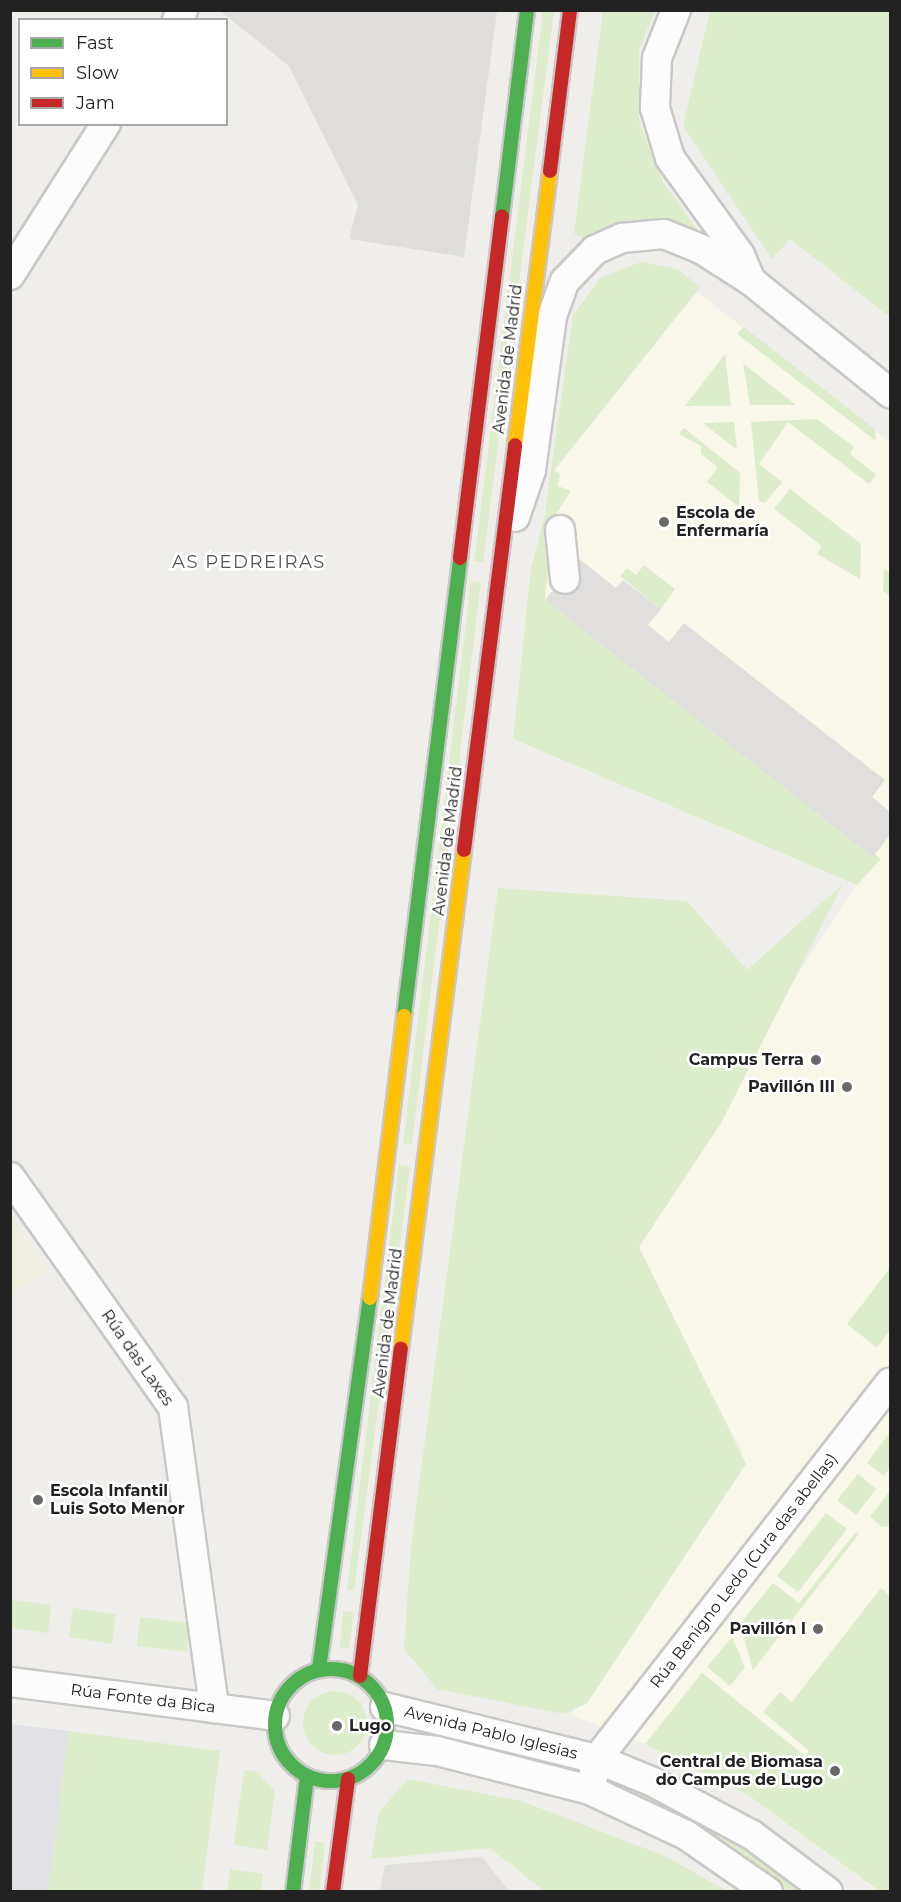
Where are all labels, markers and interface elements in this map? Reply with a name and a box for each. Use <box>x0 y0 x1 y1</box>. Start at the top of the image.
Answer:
legend <box>18 18 228 126</box>
text: Fast <box>76 32 114 54</box>
text: Slow <box>76 62 119 84</box>
text: Jam <box>76 92 115 114</box>
street label: Avenida de Madrid <box>489 283 527 435</box>
place label: Escola de Enfermaría <box>676 503 769 541</box>
marker: Escola de Enfermaría <box>657 515 671 529</box>
district label: AS PEDREIRAS <box>172 551 326 573</box>
street label: Avenida de Madrid <box>429 765 467 917</box>
place label: Campus Terra <box>689 1050 804 1070</box>
marker: Campus Terra <box>809 1053 823 1067</box>
place label: Pavillón III <box>748 1077 835 1097</box>
marker: Pavillón III <box>840 1080 854 1094</box>
street label: Avenida de Madrid <box>369 1247 407 1399</box>
street label: Rúa das Laxes <box>97 1306 177 1410</box>
street label: Rúa Benigno Ledo (Cura das abellas) <box>646 1450 842 1692</box>
place label: Escola Infantil Luis Soto Menor <box>50 1481 185 1519</box>
marker: Escola Infantil Luis Soto Menor <box>31 1493 45 1507</box>
place label: Pavillón I <box>729 1619 806 1639</box>
marker: Pavillón I <box>811 1622 825 1636</box>
street label: Rúa Fonte da Bica <box>69 1681 217 1717</box>
street label: Avenida Pablo Iglesias <box>402 1702 580 1764</box>
place label: Lugo <box>349 1716 391 1736</box>
marker: Lugo <box>330 1719 344 1733</box>
place label: Central de Biomasa do Campus de Lugo <box>656 1752 823 1790</box>
marker: Central de Biomasa do Campus de Lugo <box>828 1764 842 1778</box>

